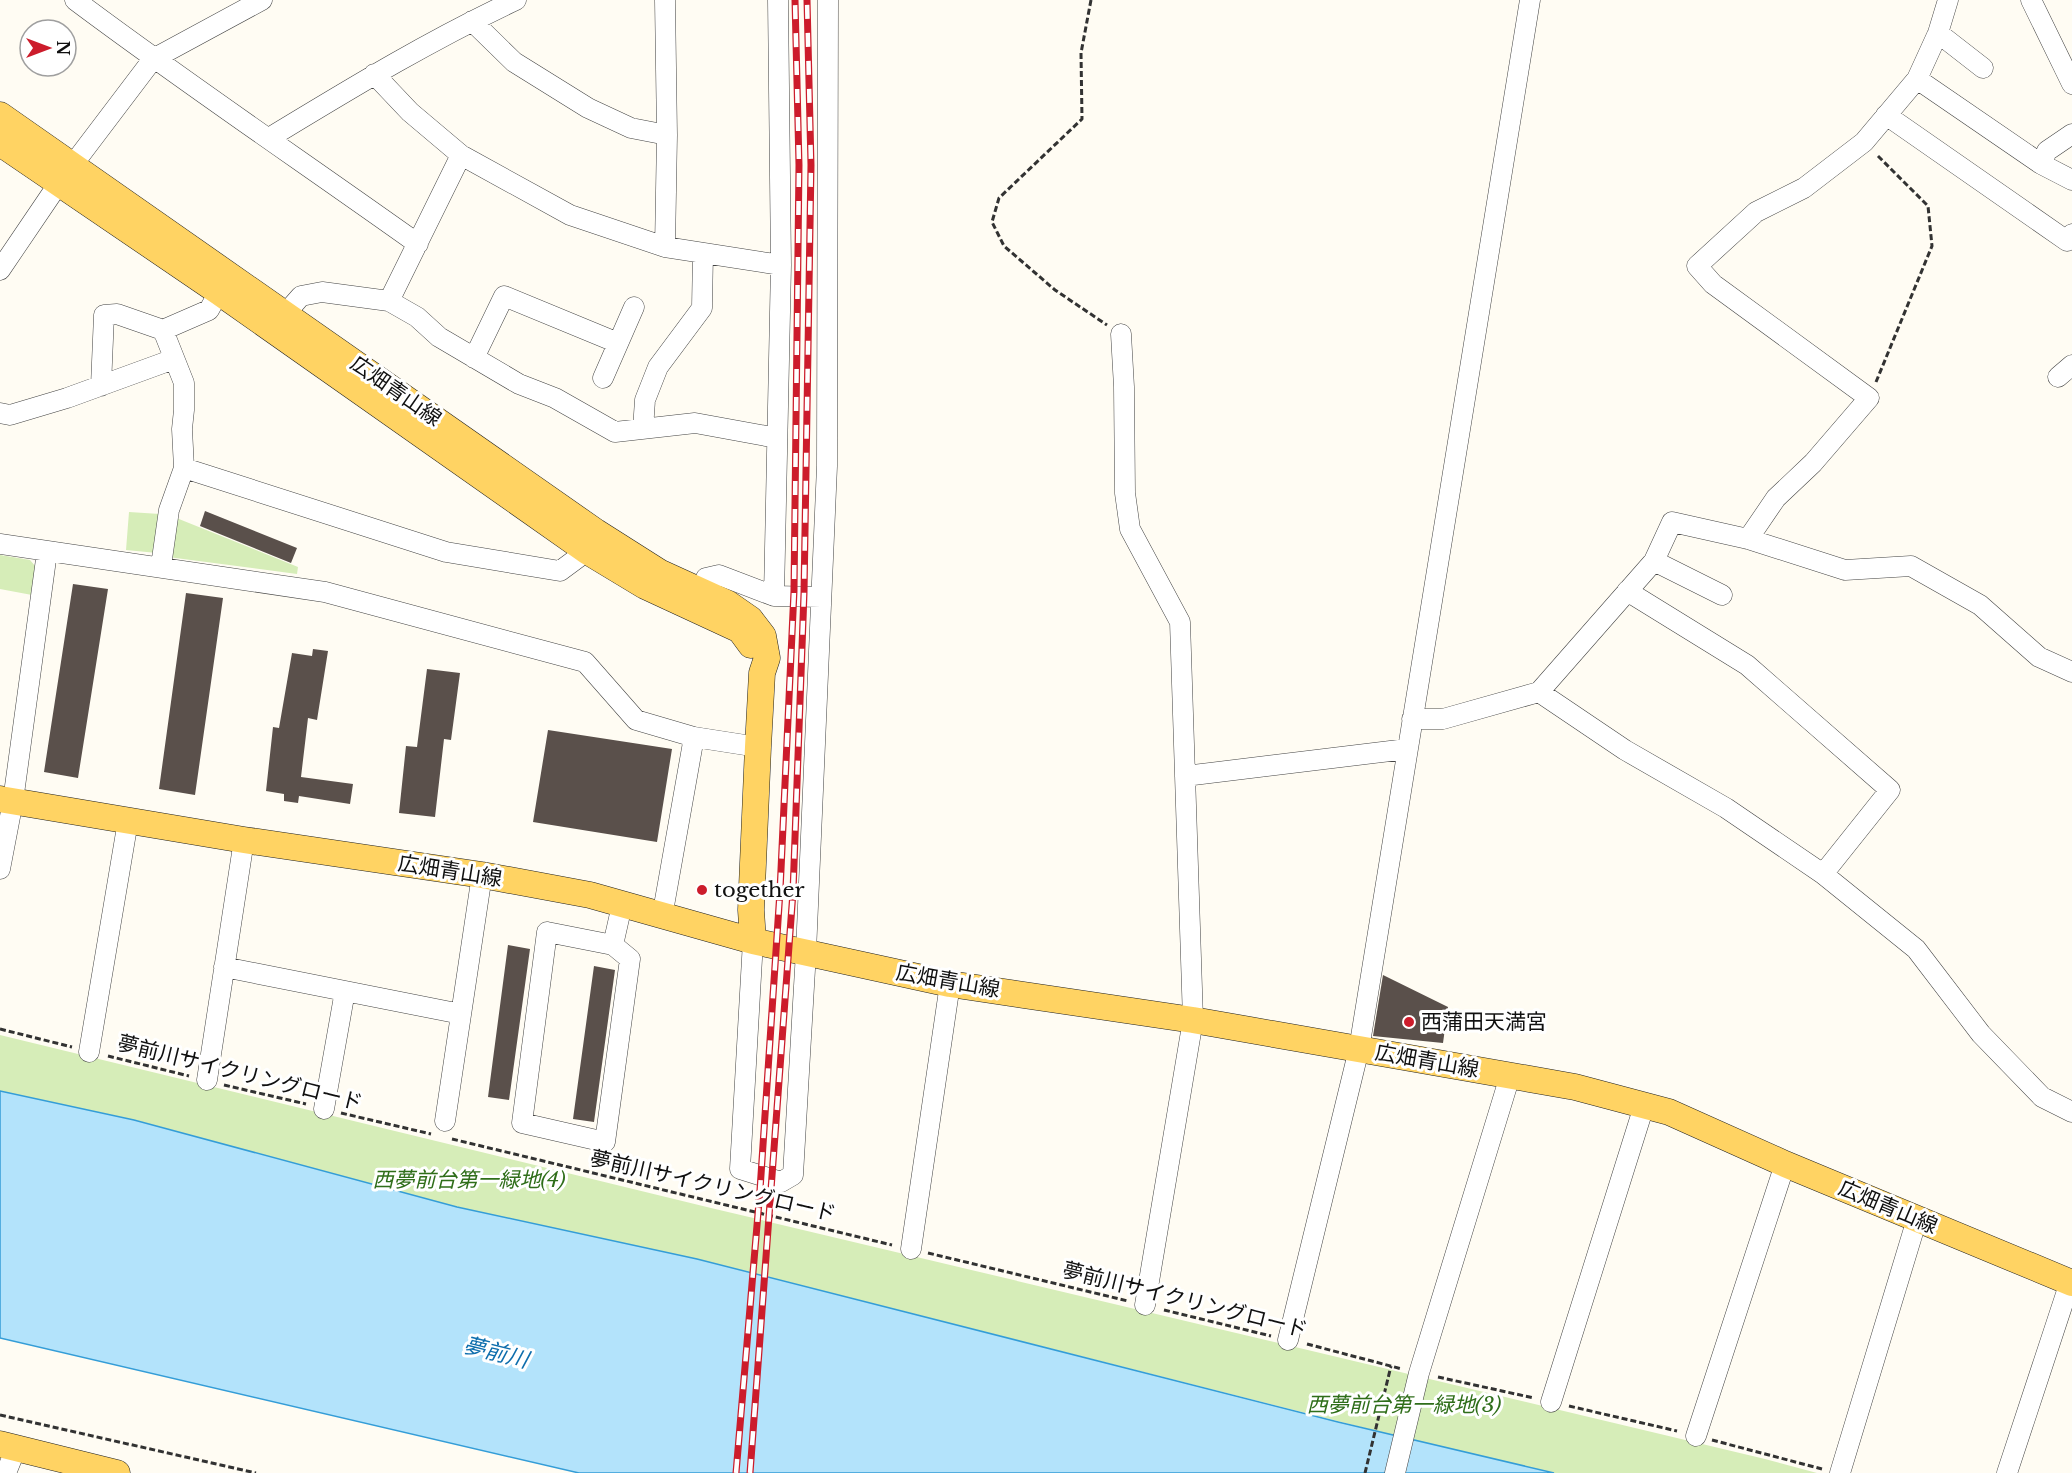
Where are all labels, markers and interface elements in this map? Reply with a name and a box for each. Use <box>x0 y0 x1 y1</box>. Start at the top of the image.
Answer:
north arrow <box>18 18 78 78</box>
text: N <box>53 40 73 56</box>
street label: 広畑青山線 <box>346 350 446 432</box>
street label: 広畑青山線 <box>396 850 504 892</box>
place label: together <box>714 877 805 903</box>
marker: together <box>695 883 709 897</box>
street label: 広畑青山線 <box>894 959 1002 1003</box>
place label: 西蒲田天満宮 <box>1421 1009 1547 1035</box>
marker: 西蒲田天満宮 <box>1402 1015 1416 1029</box>
street label: 夢前川サイクリングロード <box>115 1030 365 1116</box>
street label: 広畑青山線 <box>1373 1039 1481 1083</box>
street label: 夢前川サイクリングロード <box>588 1145 838 1227</box>
park label: 西夢前台第一緑地(4) <box>372 1167 566 1193</box>
street label: 広畑青山線 <box>1835 1175 1941 1239</box>
street label: 夢前川サイクリングロード <box>1060 1257 1310 1343</box>
water label: 夢前川 <box>461 1331 533 1374</box>
park label: 西夢前台第一緑地(3) <box>1307 1392 1501 1418</box>

